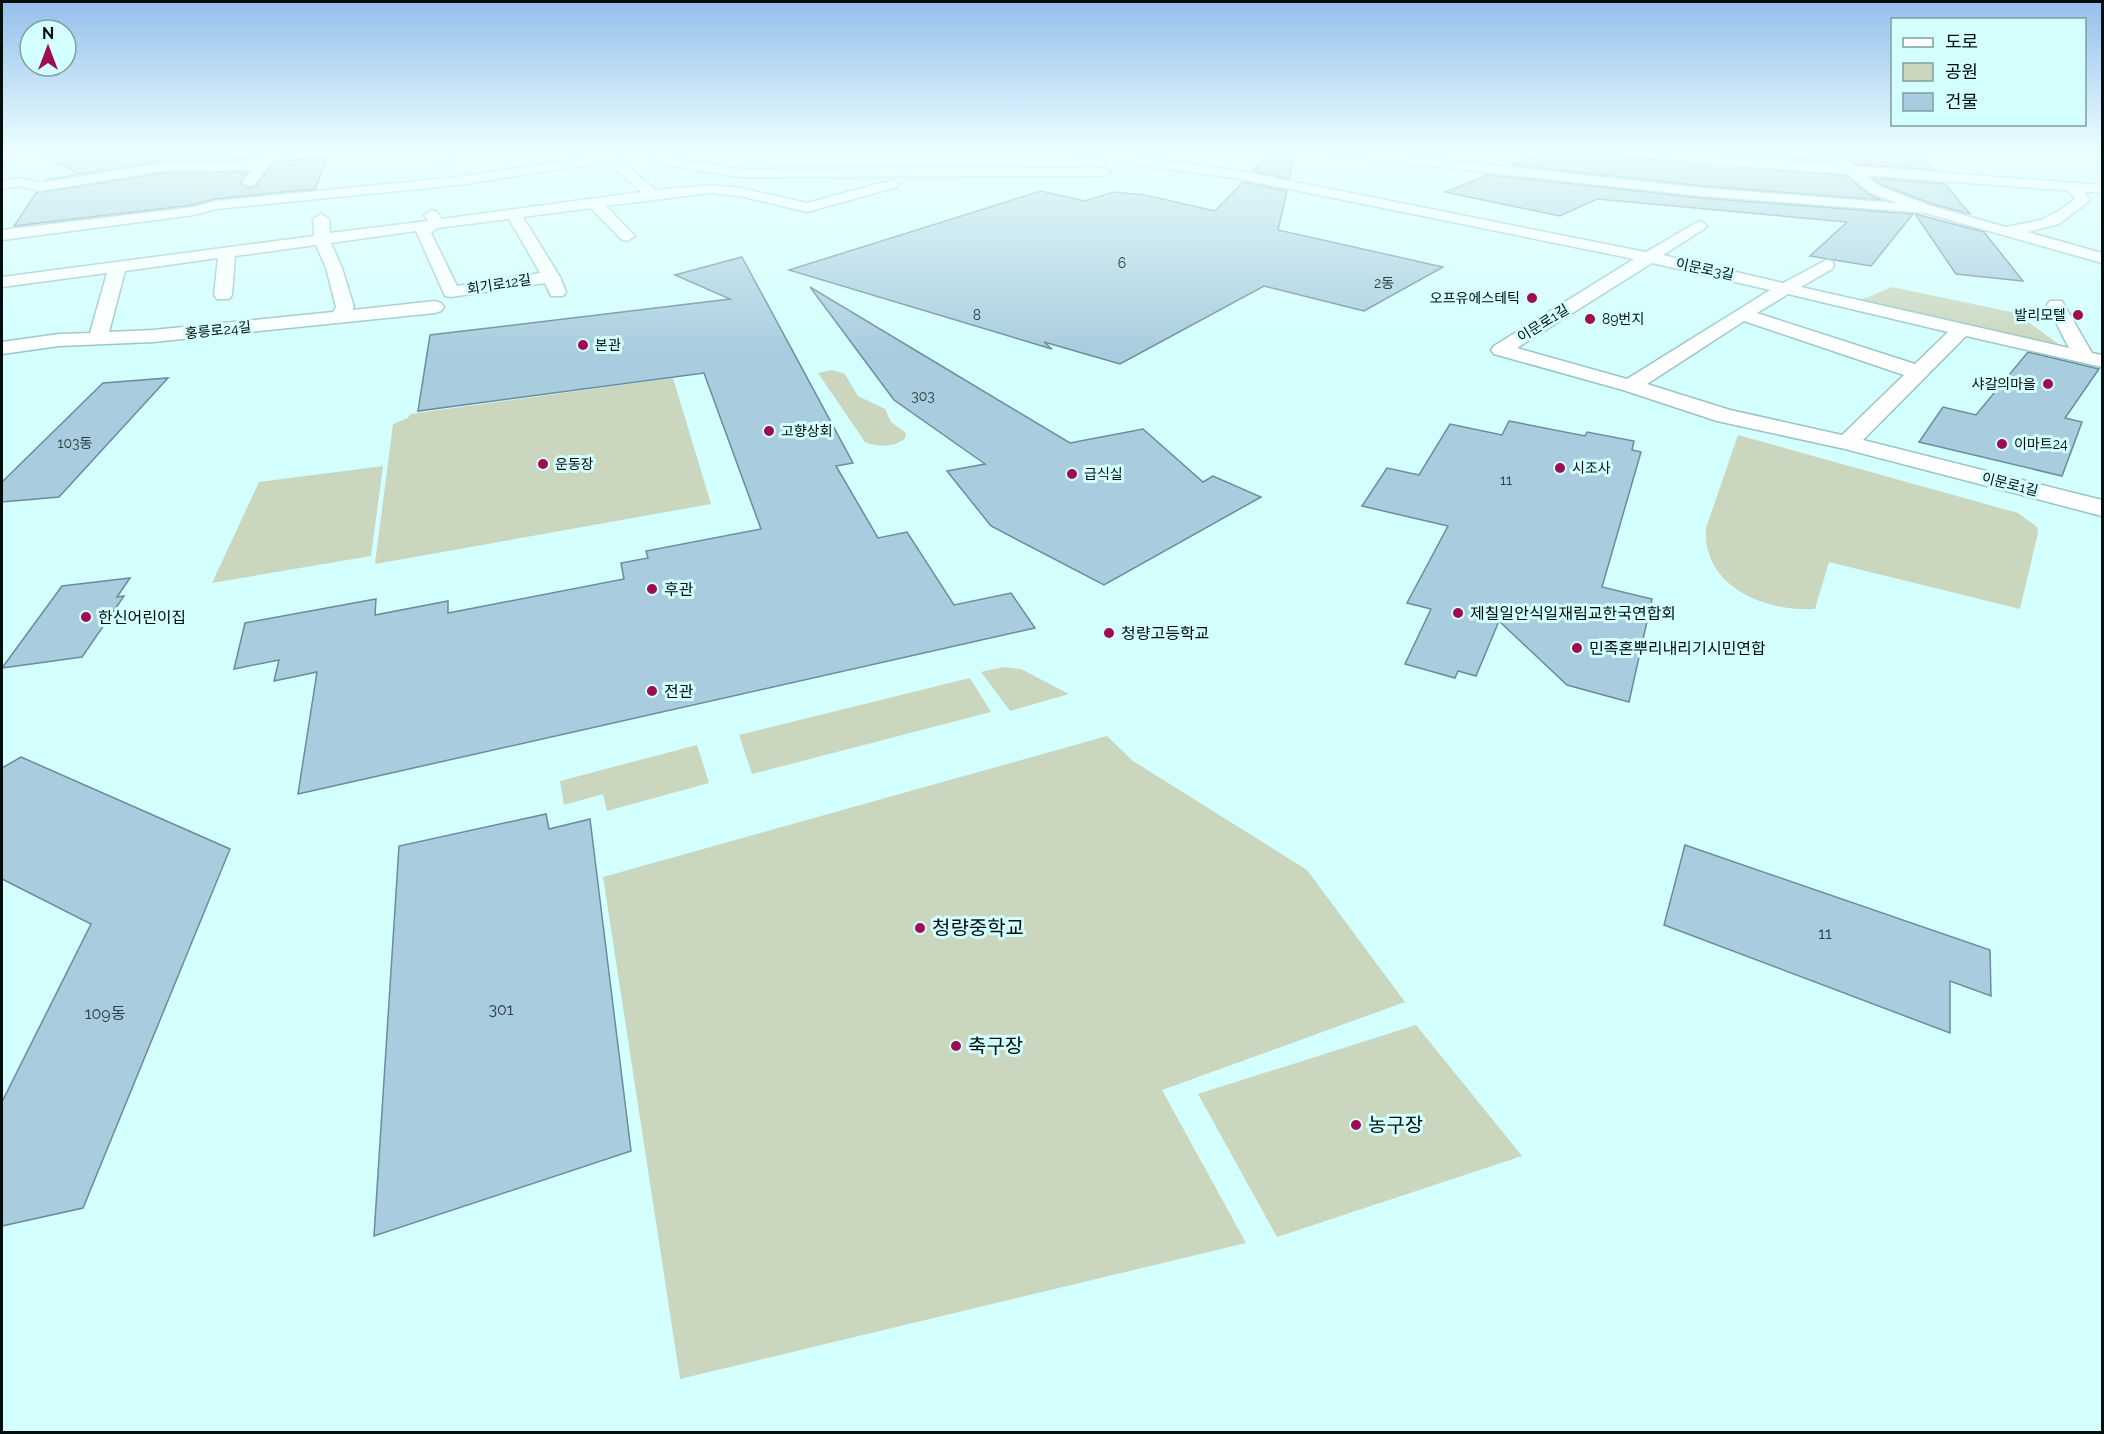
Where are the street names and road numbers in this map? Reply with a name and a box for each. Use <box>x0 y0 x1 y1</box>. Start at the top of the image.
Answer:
street label: 이문로3길 <box>1674 255 1736 283</box>
street label: 회기로12길 <box>466 271 532 297</box>
street label: 이문로1길 <box>1514 301 1572 345</box>
street label: 홍릉로24길 <box>184 319 252 341</box>
street label: 이문로1길 <box>1980 469 2040 499</box>

